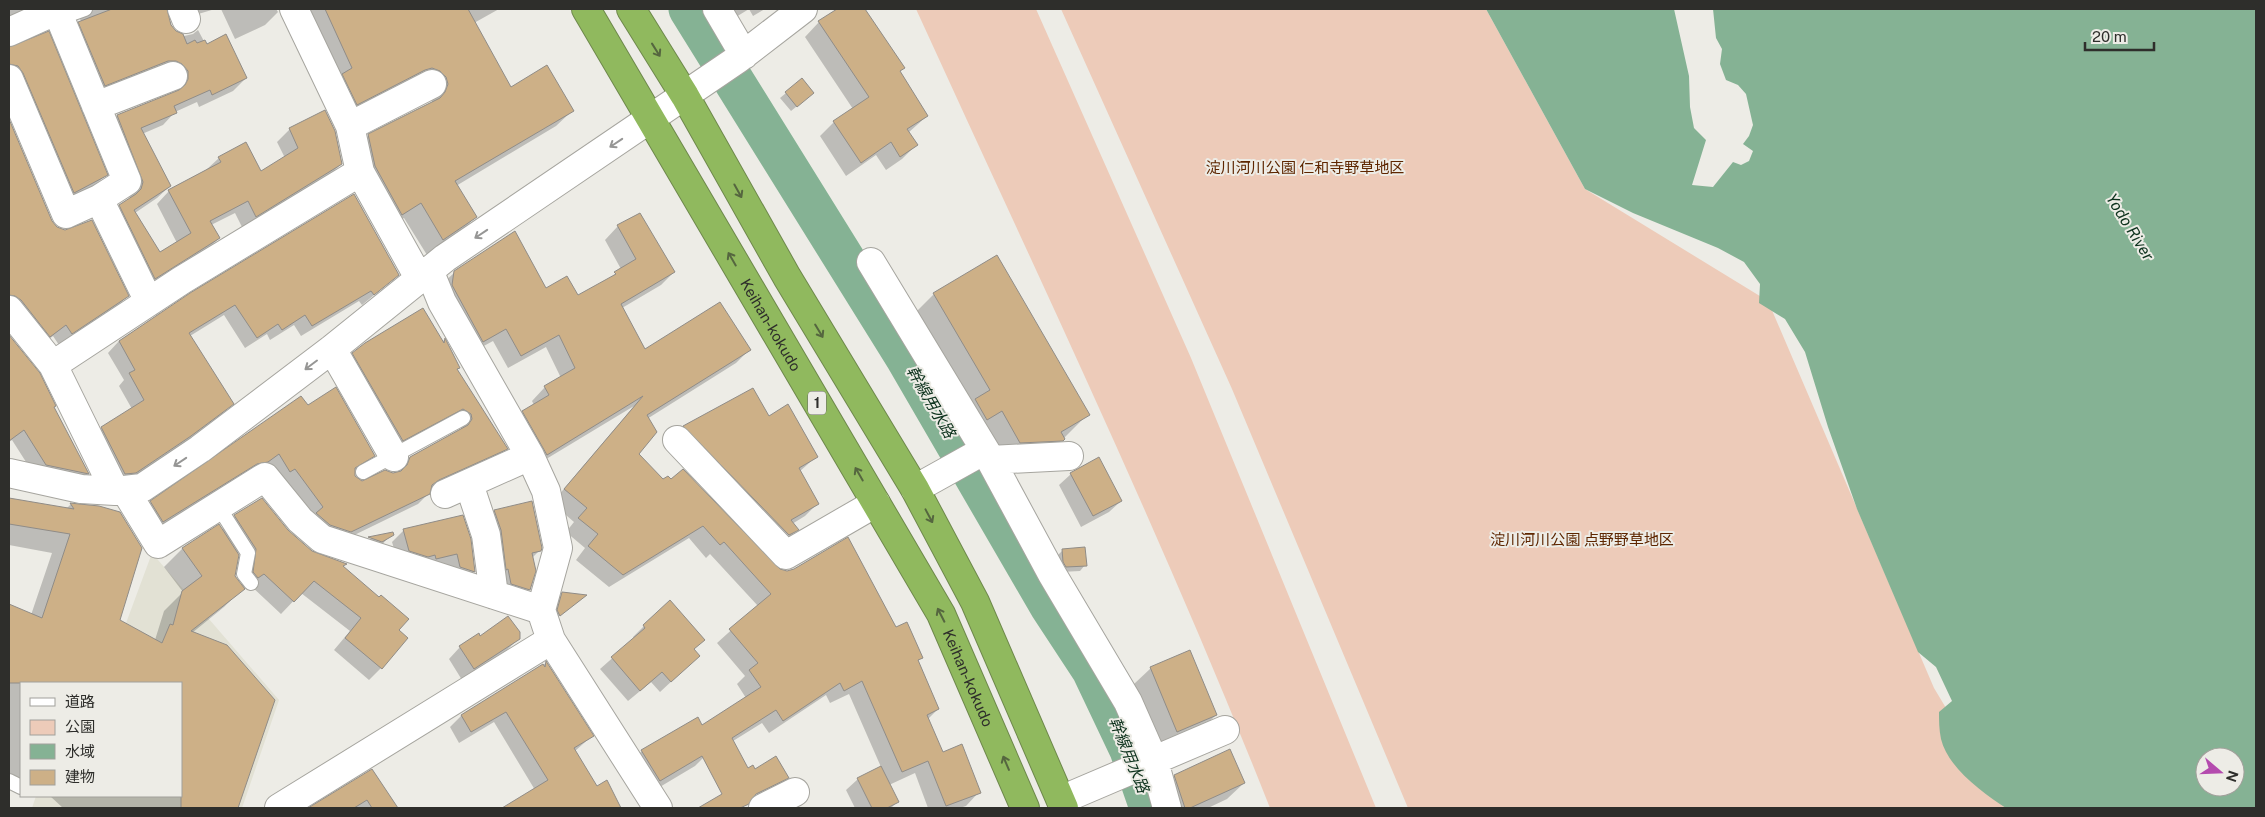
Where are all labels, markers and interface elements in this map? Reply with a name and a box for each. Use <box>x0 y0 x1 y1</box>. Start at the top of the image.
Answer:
scale bar <box>2085 20 2154 52</box>
text: 20 m <box>2092 28 2127 45</box>
one-way arrow <box>652 43 662 57</box>
one-way arrow <box>609 138 623 148</box>
park label: 淀川河川公園 仁和寺野草地区 <box>1206 159 1404 176</box>
one-way arrow <box>733 183 743 198</box>
water label: Yodo River <box>2102 190 2158 265</box>
one-way arrow <box>474 229 488 239</box>
one-way arrow <box>727 252 737 266</box>
street label: Keihan-kokudo <box>737 275 805 374</box>
one-way arrow <box>815 324 825 338</box>
one-way arrow <box>304 360 318 370</box>
water label: 幹線用水路 <box>903 363 960 443</box>
road number: 1 <box>808 392 826 414</box>
one-way arrow <box>174 457 188 467</box>
one-way arrow <box>854 467 864 482</box>
one-way arrow <box>925 508 934 523</box>
park label: 淀川河川公園 点野野草地区 <box>1490 531 1674 548</box>
one-way arrow <box>936 607 946 622</box>
street label: Keihan-kokudo <box>940 627 997 729</box>
legend <box>20 682 182 797</box>
text: 道路 <box>65 693 95 710</box>
water label: 幹線用水路 <box>1105 714 1154 797</box>
text: 公園 <box>65 718 95 735</box>
text: 水域 <box>65 743 95 760</box>
north arrow <box>2195 747 2245 797</box>
one-way arrow <box>1001 756 1011 771</box>
text: 建物 <box>65 768 95 785</box>
text: N <box>2223 768 2242 784</box>

